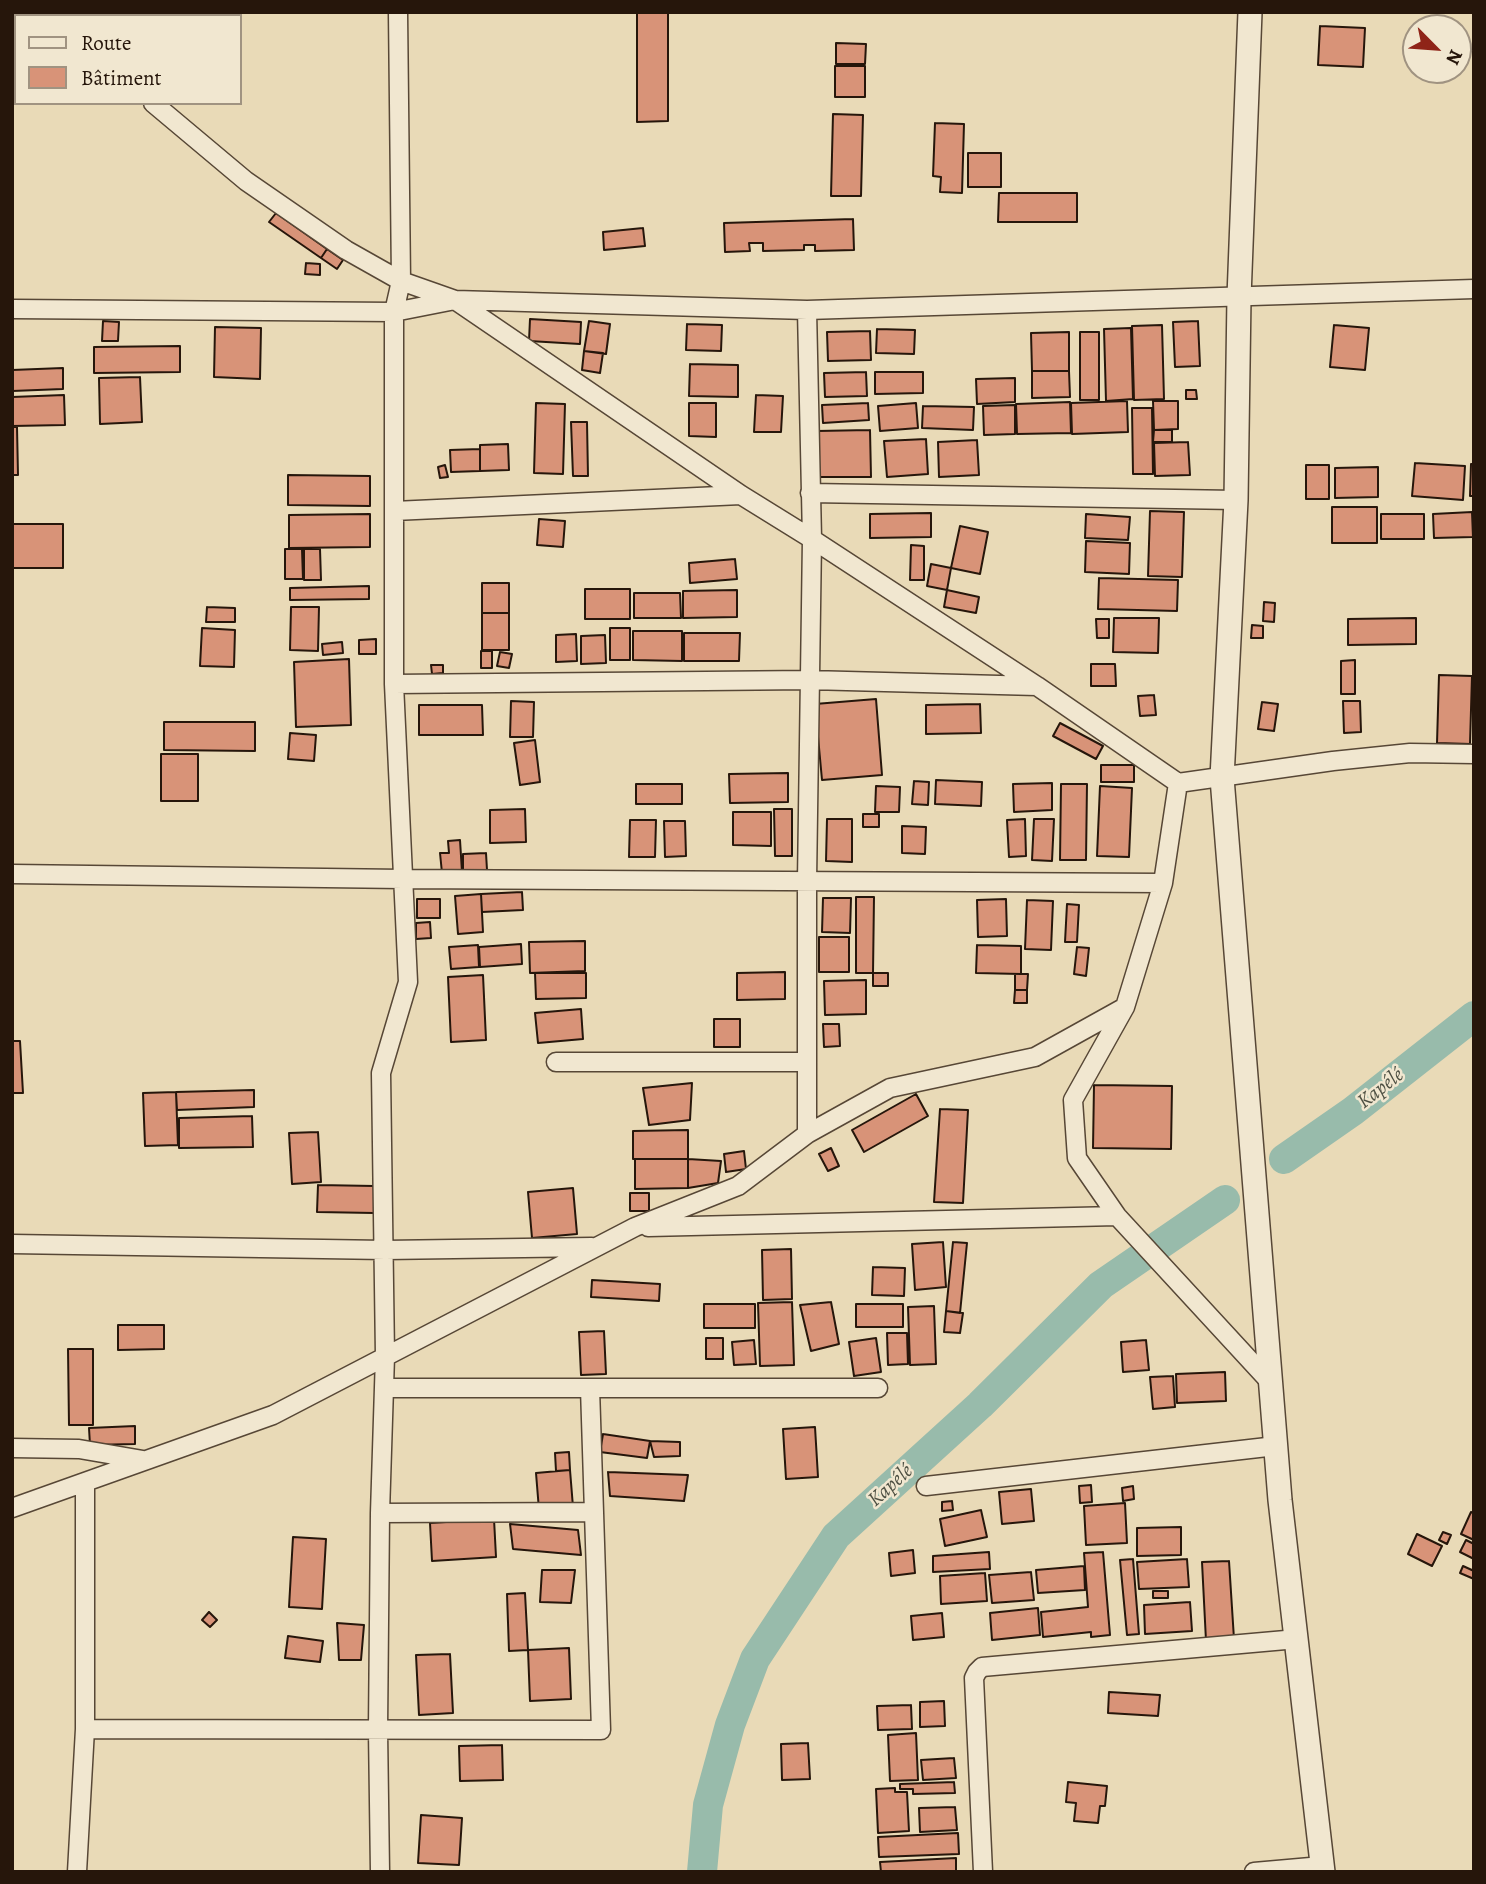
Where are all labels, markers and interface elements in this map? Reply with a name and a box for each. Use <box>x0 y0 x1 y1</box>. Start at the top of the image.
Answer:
legend <box>14 14 242 105</box>
north arrow <box>1402 14 1472 84</box>
text: Route <box>81 29 131 57</box>
text: N <box>1440 45 1469 69</box>
text: Bâtiment <box>81 64 162 92</box>
water label: Kapélé <box>1353 1063 1409 1115</box>
water label: Kapélé <box>863 1459 919 1513</box>

